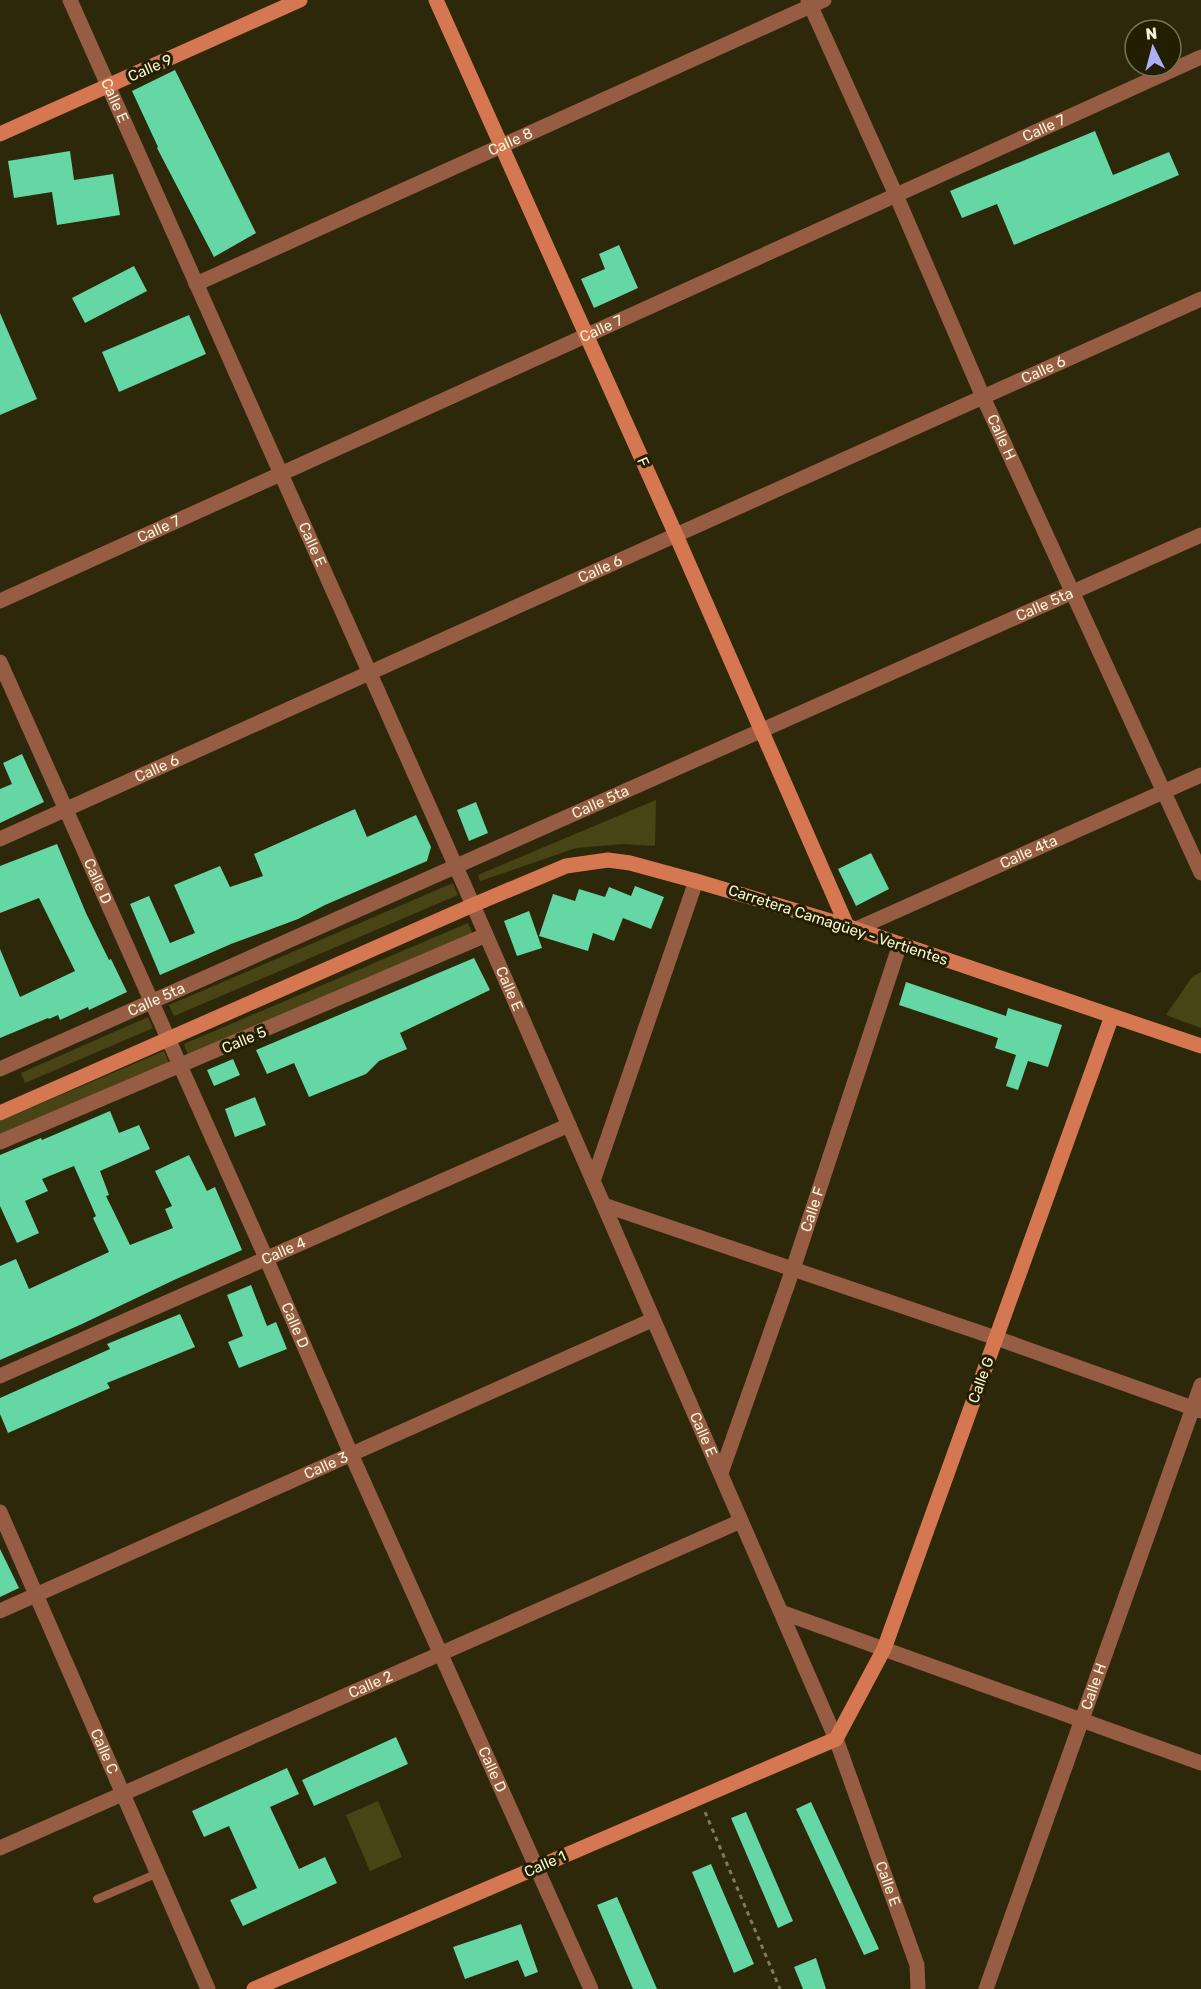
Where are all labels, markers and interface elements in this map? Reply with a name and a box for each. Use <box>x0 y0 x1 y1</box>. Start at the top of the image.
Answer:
north arrow <box>1123 18 1183 78</box>
text: N <box>1145 24 1158 44</box>
street label: Calle 9 <box>125 50 175 86</box>
street label: Calle E <box>97 75 132 126</box>
street label: Calle 7 <box>1020 110 1069 146</box>
street label: Calle 8 <box>485 124 536 160</box>
street label: Calle 7 <box>577 311 626 346</box>
street label: Calle 6 <box>1018 352 1068 388</box>
street label: Calle H <box>983 411 1020 463</box>
street label: F <box>633 454 653 470</box>
street label: Calle 7 <box>134 512 183 547</box>
street label: Calle E <box>295 519 330 569</box>
street label: Calle 6 <box>575 551 625 587</box>
street label: Calle 5ta <box>1013 584 1076 625</box>
street label: Calle 6 <box>132 751 182 786</box>
street label: Calle 5ta <box>569 782 632 823</box>
street label: Calle 4ta <box>997 831 1060 873</box>
street label: Calle D <box>80 856 116 907</box>
street label: Carretera Camagüey - Vertientes <box>726 881 950 969</box>
street label: Calle E <box>492 964 527 1014</box>
street label: Calle 5ta <box>125 979 188 1020</box>
street label: Calle 5 <box>219 1023 269 1057</box>
street label: Calle F <box>797 1184 828 1234</box>
street label: Calle 4 <box>258 1233 309 1269</box>
street label: Calle D <box>277 1300 313 1351</box>
street label: Calle G <box>964 1354 998 1406</box>
street label: Calle E <box>686 1409 721 1459</box>
street label: Calle 3 <box>301 1448 351 1483</box>
street label: Calle H <box>1077 1661 1110 1712</box>
street label: Calle 2 <box>346 1667 396 1702</box>
street label: Calle C <box>87 1726 122 1777</box>
street label: Calle D <box>474 1744 511 1795</box>
street label: Calle 1 <box>521 1847 569 1881</box>
street label: Calle E <box>872 1859 904 1909</box>

